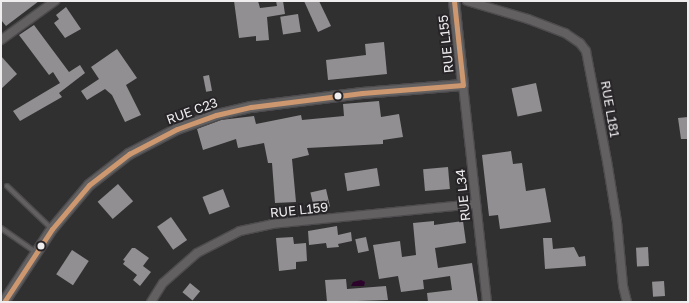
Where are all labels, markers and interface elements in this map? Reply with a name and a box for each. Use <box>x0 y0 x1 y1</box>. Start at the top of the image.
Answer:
street label: RUE L155 <box>435 14 457 74</box>
street label: RUE L181 <box>597 79 623 139</box>
unlabelled marker <box>333 91 343 101</box>
street label: RUE C23 <box>164 95 220 127</box>
street label: RUE L34 <box>453 168 473 222</box>
street label: RUE L159 <box>269 199 329 221</box>
unlabelled marker <box>36 241 46 251</box>

